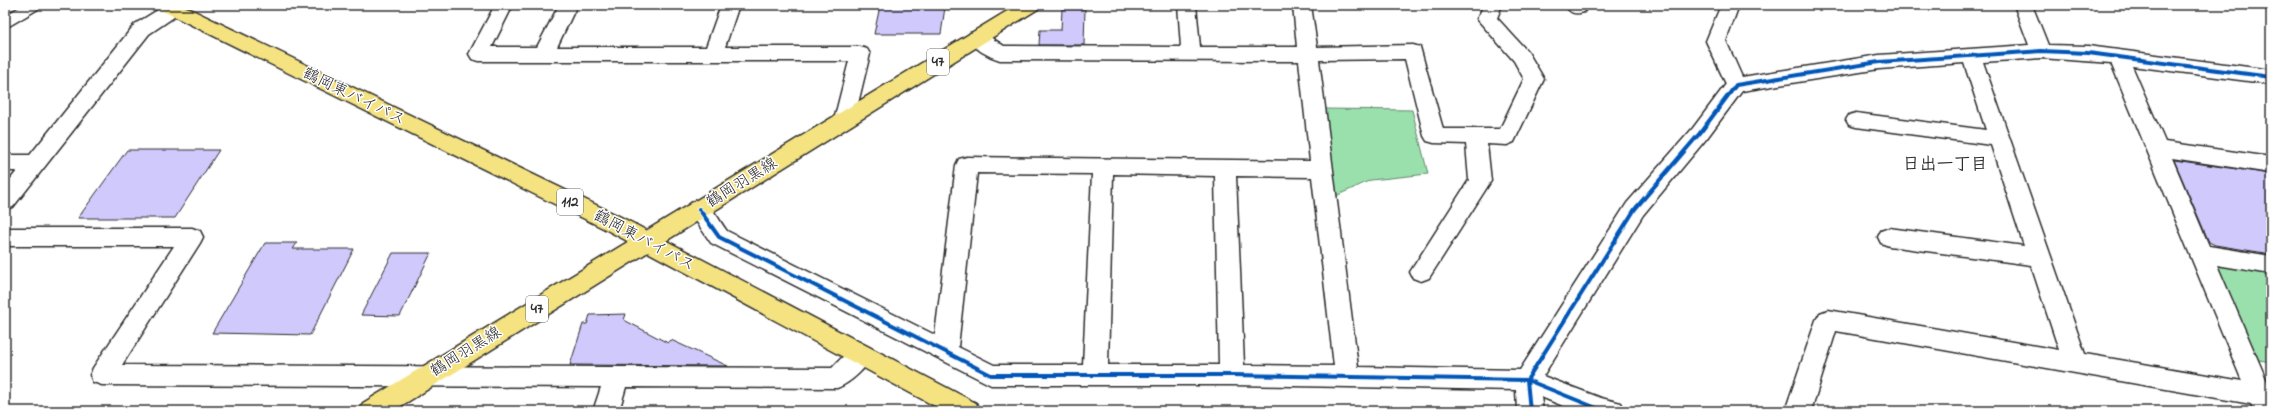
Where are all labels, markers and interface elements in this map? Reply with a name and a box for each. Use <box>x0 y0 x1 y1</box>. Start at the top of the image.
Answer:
road number: 47 <box>927 49 949 75</box>
street label: 鶴岡東バイパス <box>299 62 409 132</box>
street label: 鶴岡羽黒線 <box>702 152 782 214</box>
district label: 日出一丁目 <box>1903 152 1988 177</box>
road number: 112 <box>557 189 583 215</box>
street label: 鶴岡東バイパス <box>589 204 699 278</box>
road number: 47 <box>526 296 548 322</box>
street label: 鶴岡羽黒線 <box>426 321 506 383</box>

